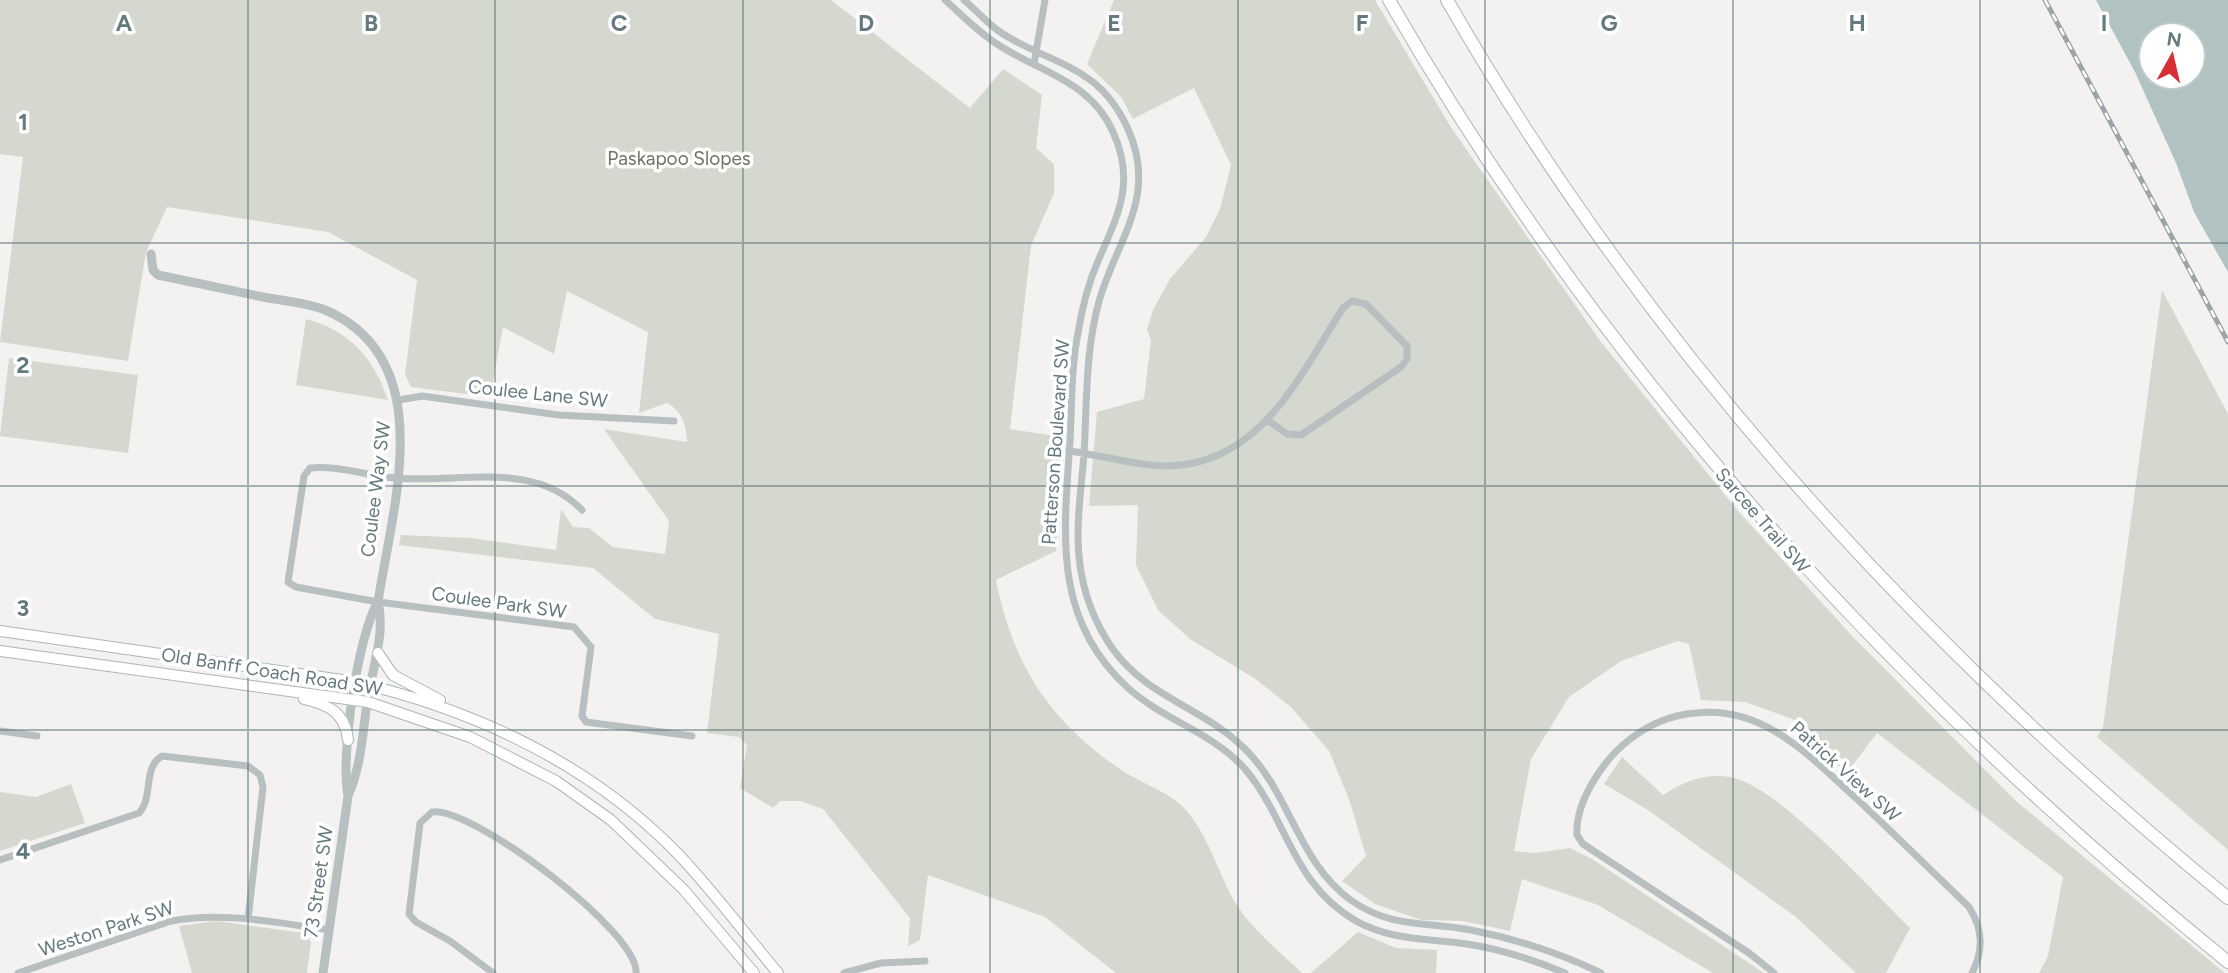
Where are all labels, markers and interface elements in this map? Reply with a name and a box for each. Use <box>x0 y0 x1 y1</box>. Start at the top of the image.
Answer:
text: A <box>116 9 133 37</box>
text: B <box>364 9 378 37</box>
text: C <box>611 9 628 37</box>
text: D <box>858 9 874 37</box>
text: E <box>1107 9 1121 37</box>
text: F <box>1356 9 1369 37</box>
text: G <box>1600 9 1618 37</box>
text: H <box>1848 9 1866 37</box>
text: I <box>2101 9 2107 37</box>
north arrow <box>2137 21 2207 91</box>
text: N <box>2165 27 2183 52</box>
text: 1 <box>18 108 28 136</box>
park label: Paskapoo Slopes <box>607 147 751 170</box>
street label: Patterson Boulevard SW <box>1037 338 1074 546</box>
text: 2 <box>16 351 30 379</box>
street label: Coulee Lane SW <box>467 375 610 412</box>
street label: Coulee Way SW <box>356 419 395 558</box>
street label: Sarcee Trail SW <box>1711 463 1815 578</box>
street label: Coulee Park SW <box>430 582 568 623</box>
text: 3 <box>17 594 29 622</box>
street label: Old Banff Coach Road SW <box>160 643 385 700</box>
street label: Patrick View SW <box>1786 716 1906 827</box>
street label: 73 Street SW <box>299 824 338 940</box>
text: 4 <box>16 837 30 865</box>
street label: Weston Park SW <box>36 896 177 961</box>

